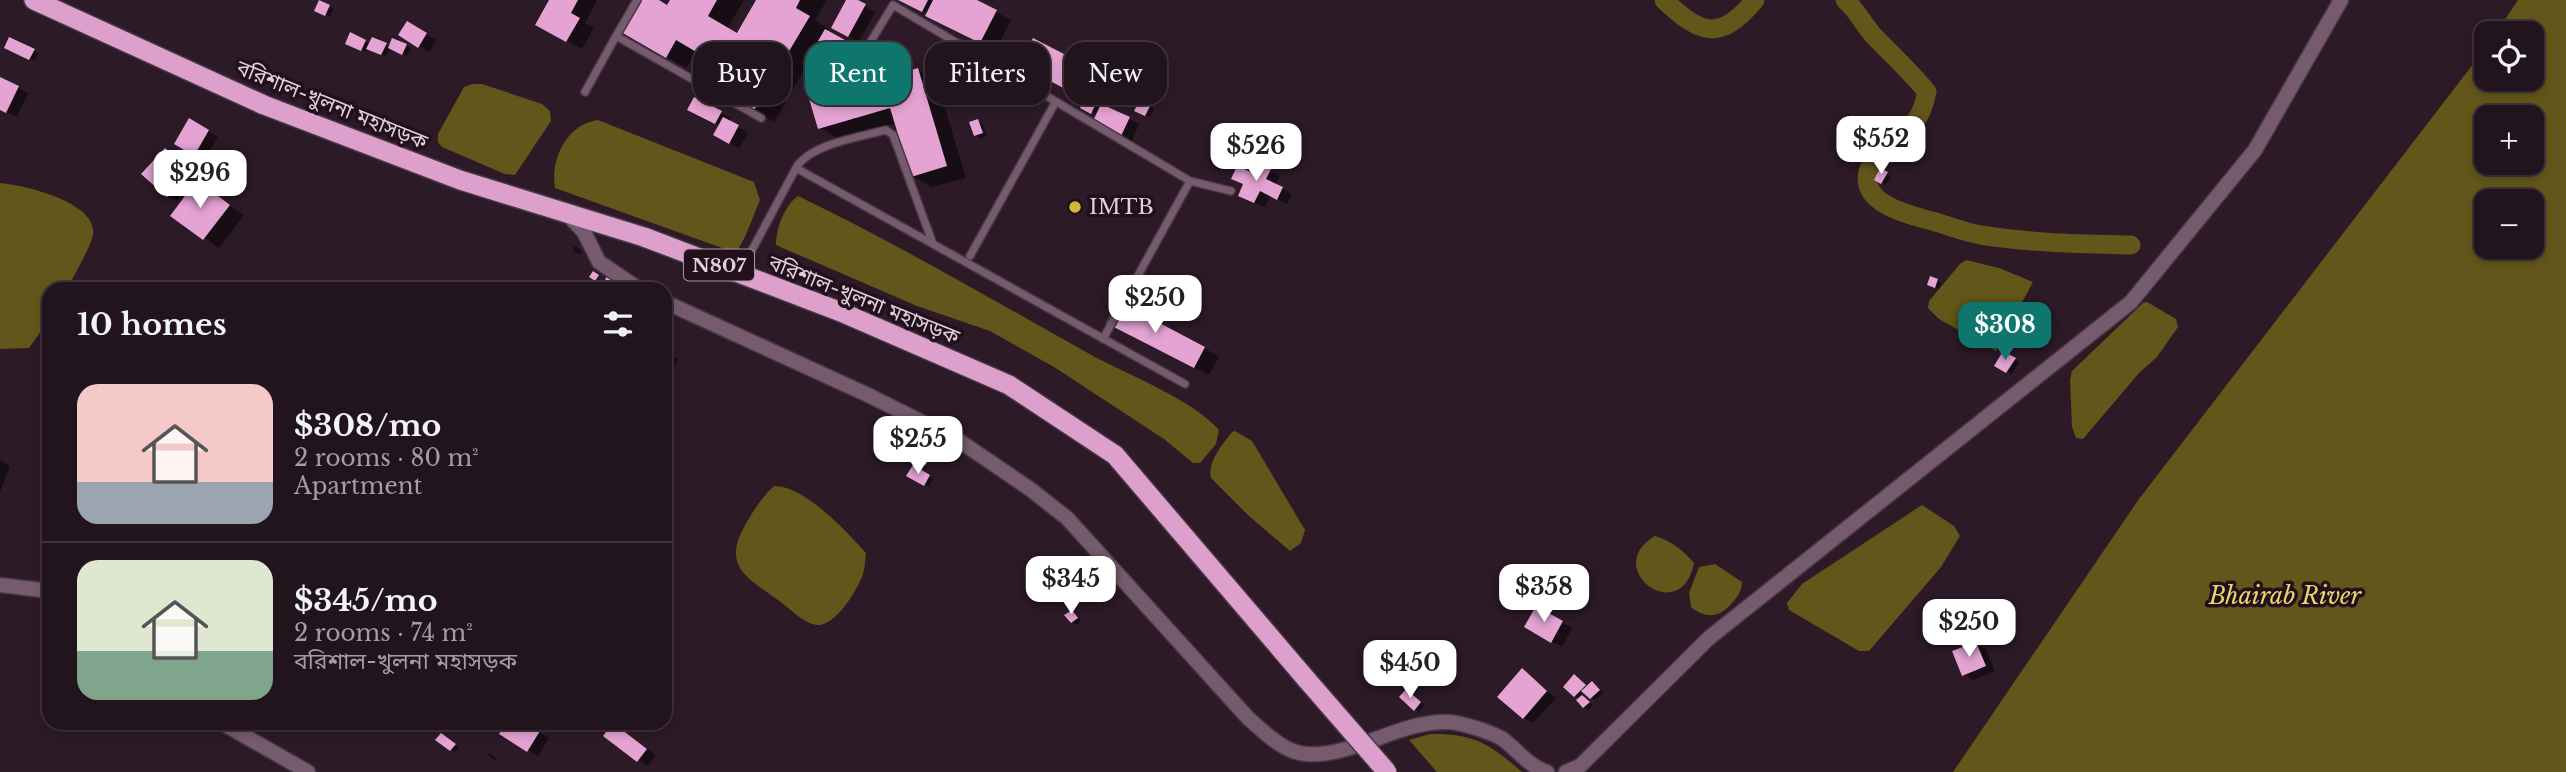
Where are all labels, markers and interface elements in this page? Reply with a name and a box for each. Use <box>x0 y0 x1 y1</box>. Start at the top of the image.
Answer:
map controls <box>2474 21 2544 259</box>
button: locate <box>2474 21 2544 91</box>
chip: Buy <box>693 42 791 105</box>
chip: Rent <box>805 42 911 105</box>
chip: Filters <box>925 42 1050 105</box>
chip: New <box>1064 42 1167 105</box>
street label: বরিশাল-খুলনা মহাসড়ক <box>232 54 432 156</box>
button: + <box>2474 105 2544 175</box>
pin: $552 <box>1840 116 1922 176</box>
pin: $526 <box>1215 124 1297 183</box>
text: $552 <box>1852 125 1910 153</box>
text: $526 <box>1227 132 1285 160</box>
pin: $296 <box>159 150 241 210</box>
text: $296 <box>170 159 230 187</box>
button: − <box>2474 189 2544 259</box>
place label: IMTB <box>1089 194 1154 220</box>
marker: IMTB <box>1067 199 1083 215</box>
road number: N807 <box>684 249 754 280</box>
street label: বরিশাল-খুলনা মহাসড়ক <box>764 249 964 351</box>
pin: $250 <box>1114 276 1196 335</box>
text: $250 <box>1125 284 1185 312</box>
pin: $308 <box>1964 302 2046 362</box>
icon: filters <box>599 305 637 343</box>
text: 10 homes <box>77 306 227 343</box>
text: $308 <box>1974 311 2036 339</box>
text: $308/mo <box>294 407 441 444</box>
icon: home <box>133 412 217 496</box>
pin: $255 <box>877 416 959 476</box>
text: $255 <box>889 425 947 453</box>
text: 2 rooms · 80 m² <box>294 444 479 472</box>
text: Apartment <box>294 472 422 500</box>
pin: $345 <box>1030 556 1112 616</box>
pin: $358 <box>1503 564 1585 624</box>
text: $345 <box>1042 565 1100 593</box>
text: $358 <box>1515 573 1573 601</box>
text: $345/mo <box>294 582 438 619</box>
water label: Bhairab River <box>2208 582 2362 610</box>
icon: home <box>133 588 217 672</box>
pin: $250 <box>1928 600 2010 659</box>
text: $250 <box>1939 608 1999 636</box>
text: 2 rooms · 74 m² <box>294 619 473 647</box>
pin: $450 <box>1369 640 1451 700</box>
text: বরিশাল-খুলনা মহাসড়ক <box>294 647 517 675</box>
text: $450 <box>1379 649 1441 677</box>

